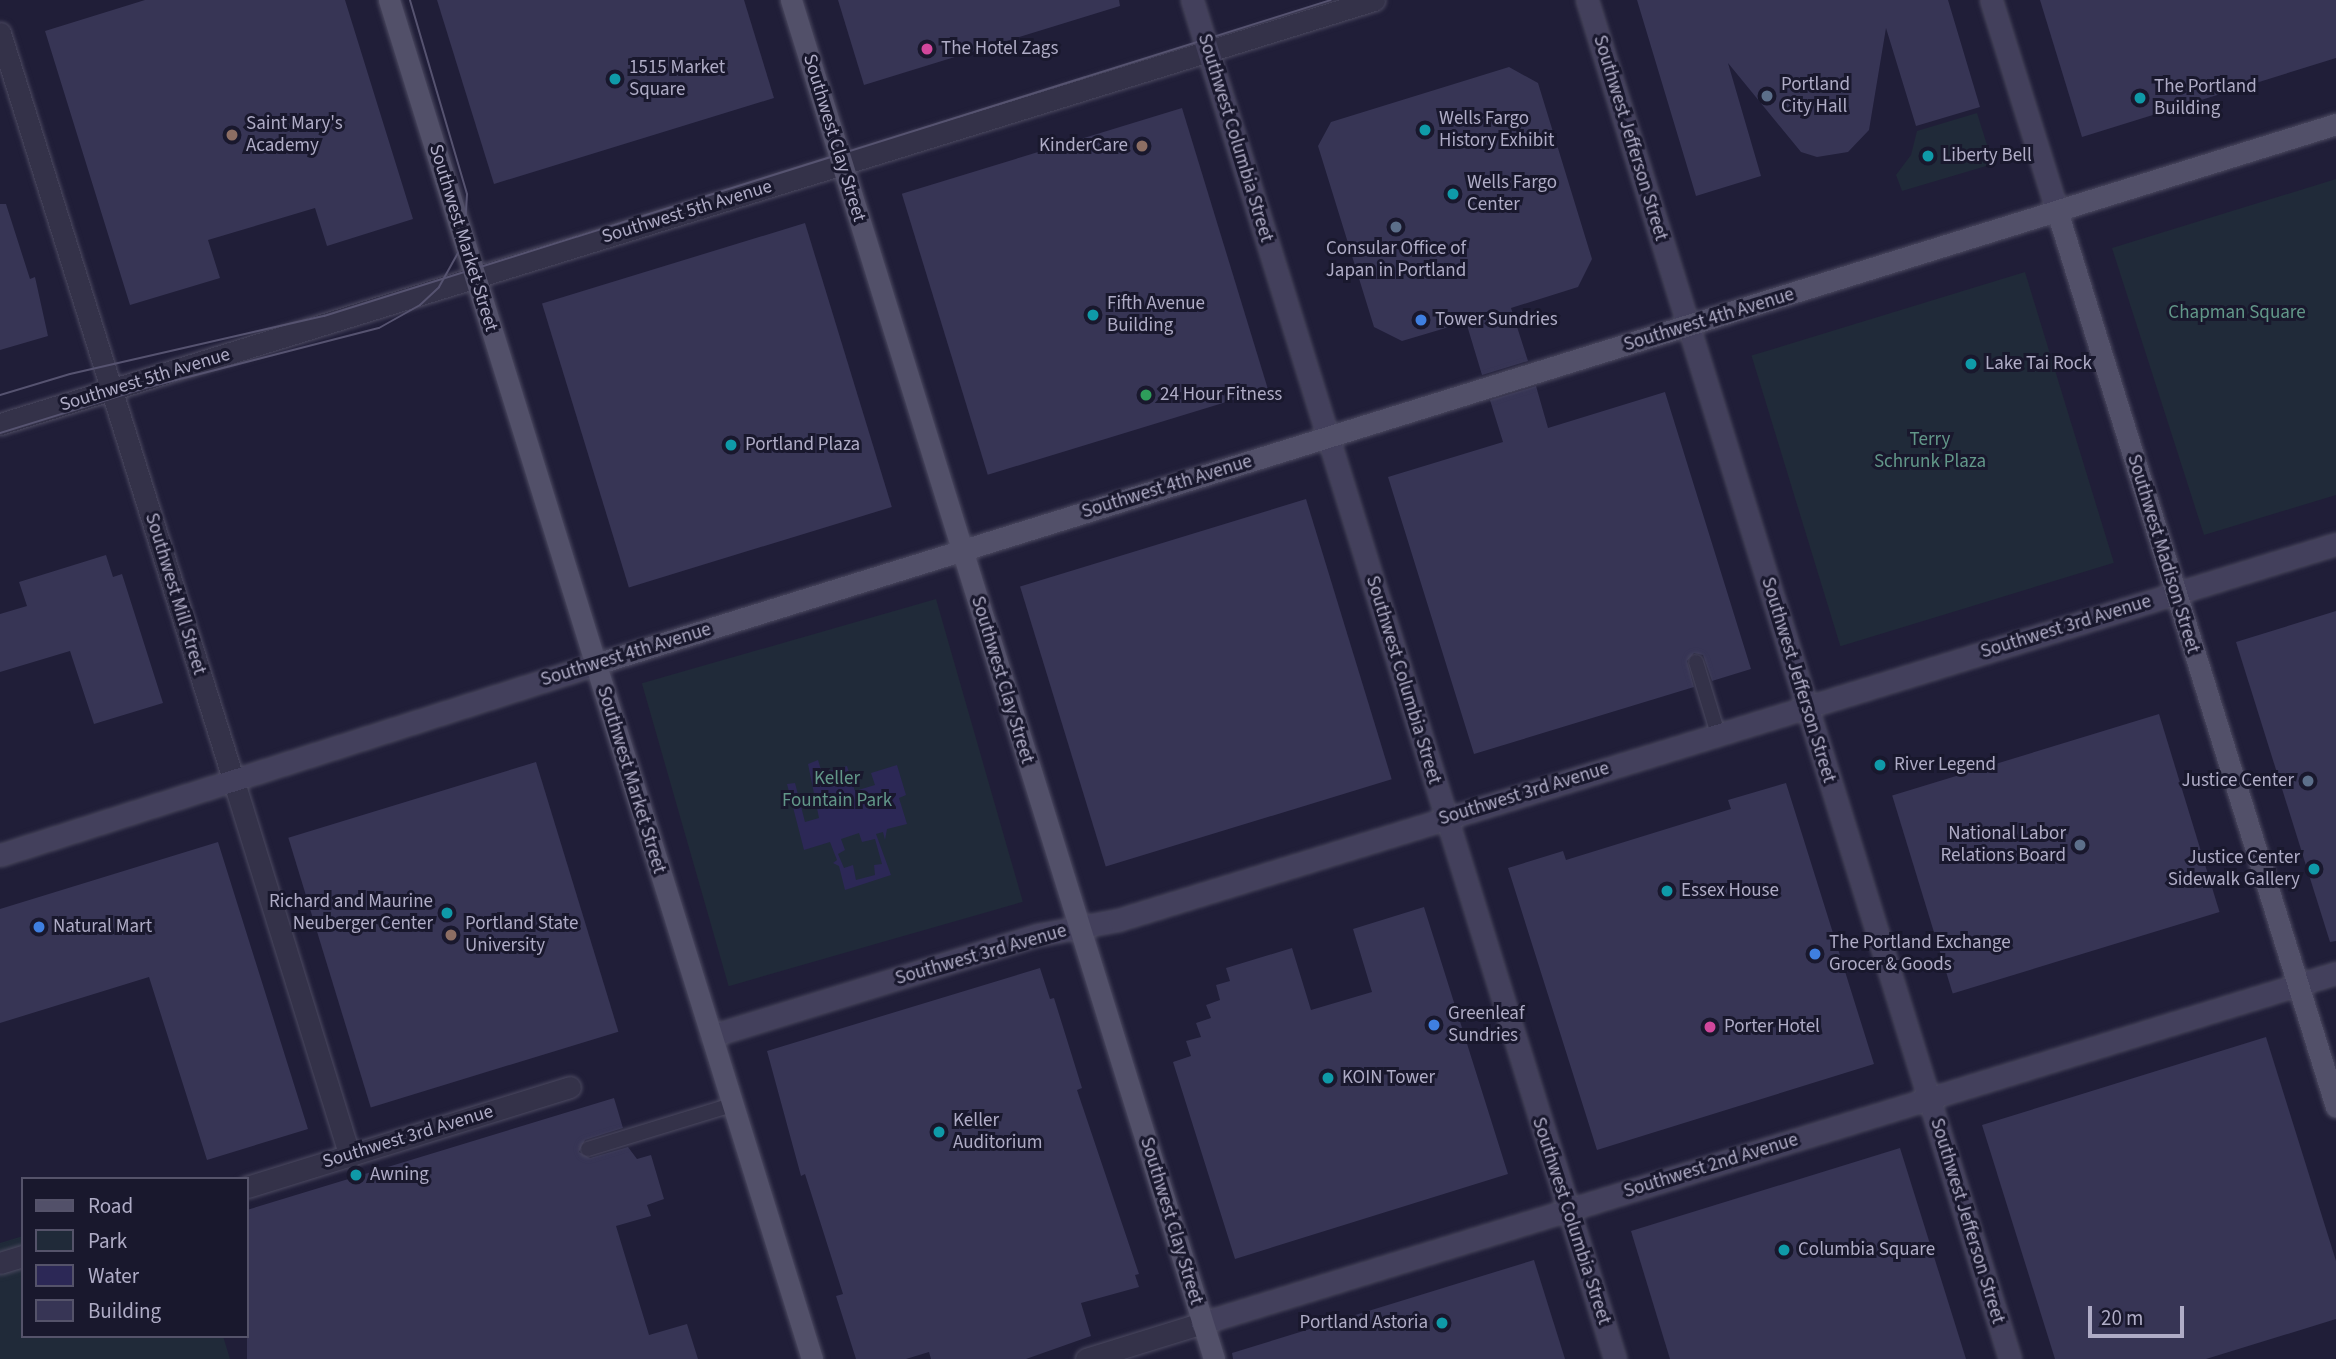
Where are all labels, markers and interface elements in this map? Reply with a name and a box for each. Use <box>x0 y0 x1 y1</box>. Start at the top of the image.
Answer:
street label: Southwest Columbia Street <box>1192 31 1278 245</box>
street label: Southwest Jefferson Street <box>1588 33 1672 243</box>
place label: The Hotel Zags <box>941 38 1058 60</box>
marker: The Hotel Zags <box>919 41 935 57</box>
street label: Southwest Clay Street <box>798 52 870 224</box>
place label: 1515 Market Square <box>629 57 725 101</box>
marker: 1515 Market Square <box>607 71 623 87</box>
place label: Portland City Hall <box>1781 74 1850 118</box>
place label: The Portland Building <box>2154 76 2257 120</box>
marker: Portland City Hall <box>1759 88 1775 104</box>
marker: The Portland Building <box>2132 90 2148 106</box>
place label: Wells Fargo History Exhibit <box>1439 108 1554 152</box>
place label: Saint Mary's Academy <box>246 113 343 157</box>
marker: Wells Fargo History Exhibit <box>1417 122 1433 138</box>
marker: Saint Mary's Academy <box>224 127 240 143</box>
place label: KinderCare <box>1039 135 1128 157</box>
marker: KinderCare <box>1134 138 1150 154</box>
street label: Southwest Market Street <box>424 142 502 334</box>
place label: Liberty Bell <box>1942 145 2032 167</box>
marker: Liberty Bell <box>1920 148 1936 164</box>
place label: Wells Fargo Center <box>1467 172 1557 216</box>
street label: Southwest 5th Avenue <box>599 175 775 249</box>
marker: Wells Fargo Center <box>1445 186 1461 202</box>
marker: Consular Office of Japan in Portland <box>1388 219 1404 235</box>
place label: Consular Office of Japan in Portland <box>1326 238 1466 282</box>
street label: Southwest 4th Avenue <box>1621 283 1797 357</box>
place label: Fifth Avenue Building <box>1107 293 1205 337</box>
park label: Chapman Square <box>2168 302 2306 324</box>
marker: Fifth Avenue Building <box>1085 307 1101 323</box>
place label: Tower Sundries <box>1435 309 1558 331</box>
marker: Tower Sundries <box>1413 312 1429 328</box>
street label: Southwest 5th Avenue <box>57 343 233 417</box>
place label: Lake Tai Rock <box>1985 353 2092 375</box>
marker: Lake Tai Rock <box>1963 356 1979 372</box>
place label: 24 Hour Fitness <box>1160 384 1282 406</box>
marker: 24 Hour Fitness <box>1138 387 1154 403</box>
park label: Terry Schrunk Plaza <box>1874 429 1986 473</box>
place label: Portland Plaza <box>745 434 860 456</box>
marker: Portland Plaza <box>723 437 739 453</box>
street label: Southwest 4th Avenue <box>1079 450 1255 524</box>
street label: Southwest Madison Street <box>2122 452 2204 656</box>
street label: Southwest Mill Street <box>140 510 210 678</box>
street label: Southwest Columbia Street <box>1360 573 1446 787</box>
street label: Southwest Jefferson Street <box>1756 575 1840 785</box>
street label: Southwest 3rd Avenue <box>1978 590 2154 664</box>
street label: Southwest Clay Street <box>966 594 1038 766</box>
street label: Southwest 4th Avenue <box>538 618 714 692</box>
street label: Southwest Market Street <box>592 684 670 876</box>
place label: River Legend <box>1894 754 1996 776</box>
street label: Southwest 3rd Avenue <box>1436 757 1612 831</box>
marker: River Legend <box>1872 757 1888 773</box>
park label: Keller Fountain Park <box>782 768 892 812</box>
place label: Justice Center <box>2182 770 2294 792</box>
marker: Justice Center <box>2300 773 2316 789</box>
place label: National Labor Relations Board <box>1941 823 2066 867</box>
marker: National Labor Relations Board <box>2072 837 2088 853</box>
place label: Justice Center Sidewalk Gallery <box>2168 847 2300 891</box>
marker: Justice Center Sidewalk Gallery <box>2306 861 2322 877</box>
place label: Essex House <box>1681 880 1779 902</box>
marker: Essex House <box>1659 883 1675 899</box>
place label: Richard and Maurine Neuberger Center <box>269 891 433 935</box>
marker: Richard and Maurine Neuberger Center <box>439 905 455 921</box>
place label: Portland State University <box>465 913 578 957</box>
place label: Natural Mart <box>53 916 152 938</box>
marker: Natural Mart <box>31 919 47 935</box>
street label: Southwest 3rd Avenue <box>893 920 1069 990</box>
marker: Portland State University <box>443 927 459 943</box>
place label: The Portland Exchange Grocer & Goods <box>1829 932 2011 976</box>
marker: The Portland Exchange Grocer & Goods <box>1807 946 1823 962</box>
place label: Greenleaf Sundries <box>1448 1003 1524 1047</box>
place label: Porter Hotel <box>1724 1016 1820 1038</box>
marker: Greenleaf Sundries <box>1426 1017 1442 1033</box>
marker: Porter Hotel <box>1702 1019 1718 1035</box>
place label: KOIN Tower <box>1342 1067 1435 1089</box>
marker: KOIN Tower <box>1320 1070 1336 1086</box>
street label: Southwest 3rd Avenue <box>320 1100 496 1174</box>
place label: Keller Auditorium <box>953 1110 1043 1154</box>
street label: Southwest Columbia Street <box>1527 1114 1615 1328</box>
street label: Southwest Jefferson Street <box>1925 1116 2009 1326</box>
marker: Keller Auditorium <box>931 1124 947 1140</box>
street label: Southwest 2nd Avenue <box>1621 1129 1801 1203</box>
street label: Southwest Clay Street <box>1135 1135 1207 1307</box>
place label: Awning <box>370 1164 429 1186</box>
marker: Awning <box>348 1167 364 1183</box>
legend <box>21 1177 248 1338</box>
text: Road <box>88 1191 133 1221</box>
text: Park <box>88 1226 127 1256</box>
place label: Columbia Square <box>1798 1239 1935 1261</box>
marker: Columbia Square <box>1776 1242 1792 1258</box>
text: Water <box>88 1261 139 1291</box>
scale bar <box>2091 1292 2187 1336</box>
text: Building <box>88 1296 161 1326</box>
text: 20 m <box>2101 1303 2143 1333</box>
place label: Portland Astoria <box>1300 1312 1428 1334</box>
marker: Portland Astoria <box>1434 1315 1450 1331</box>

